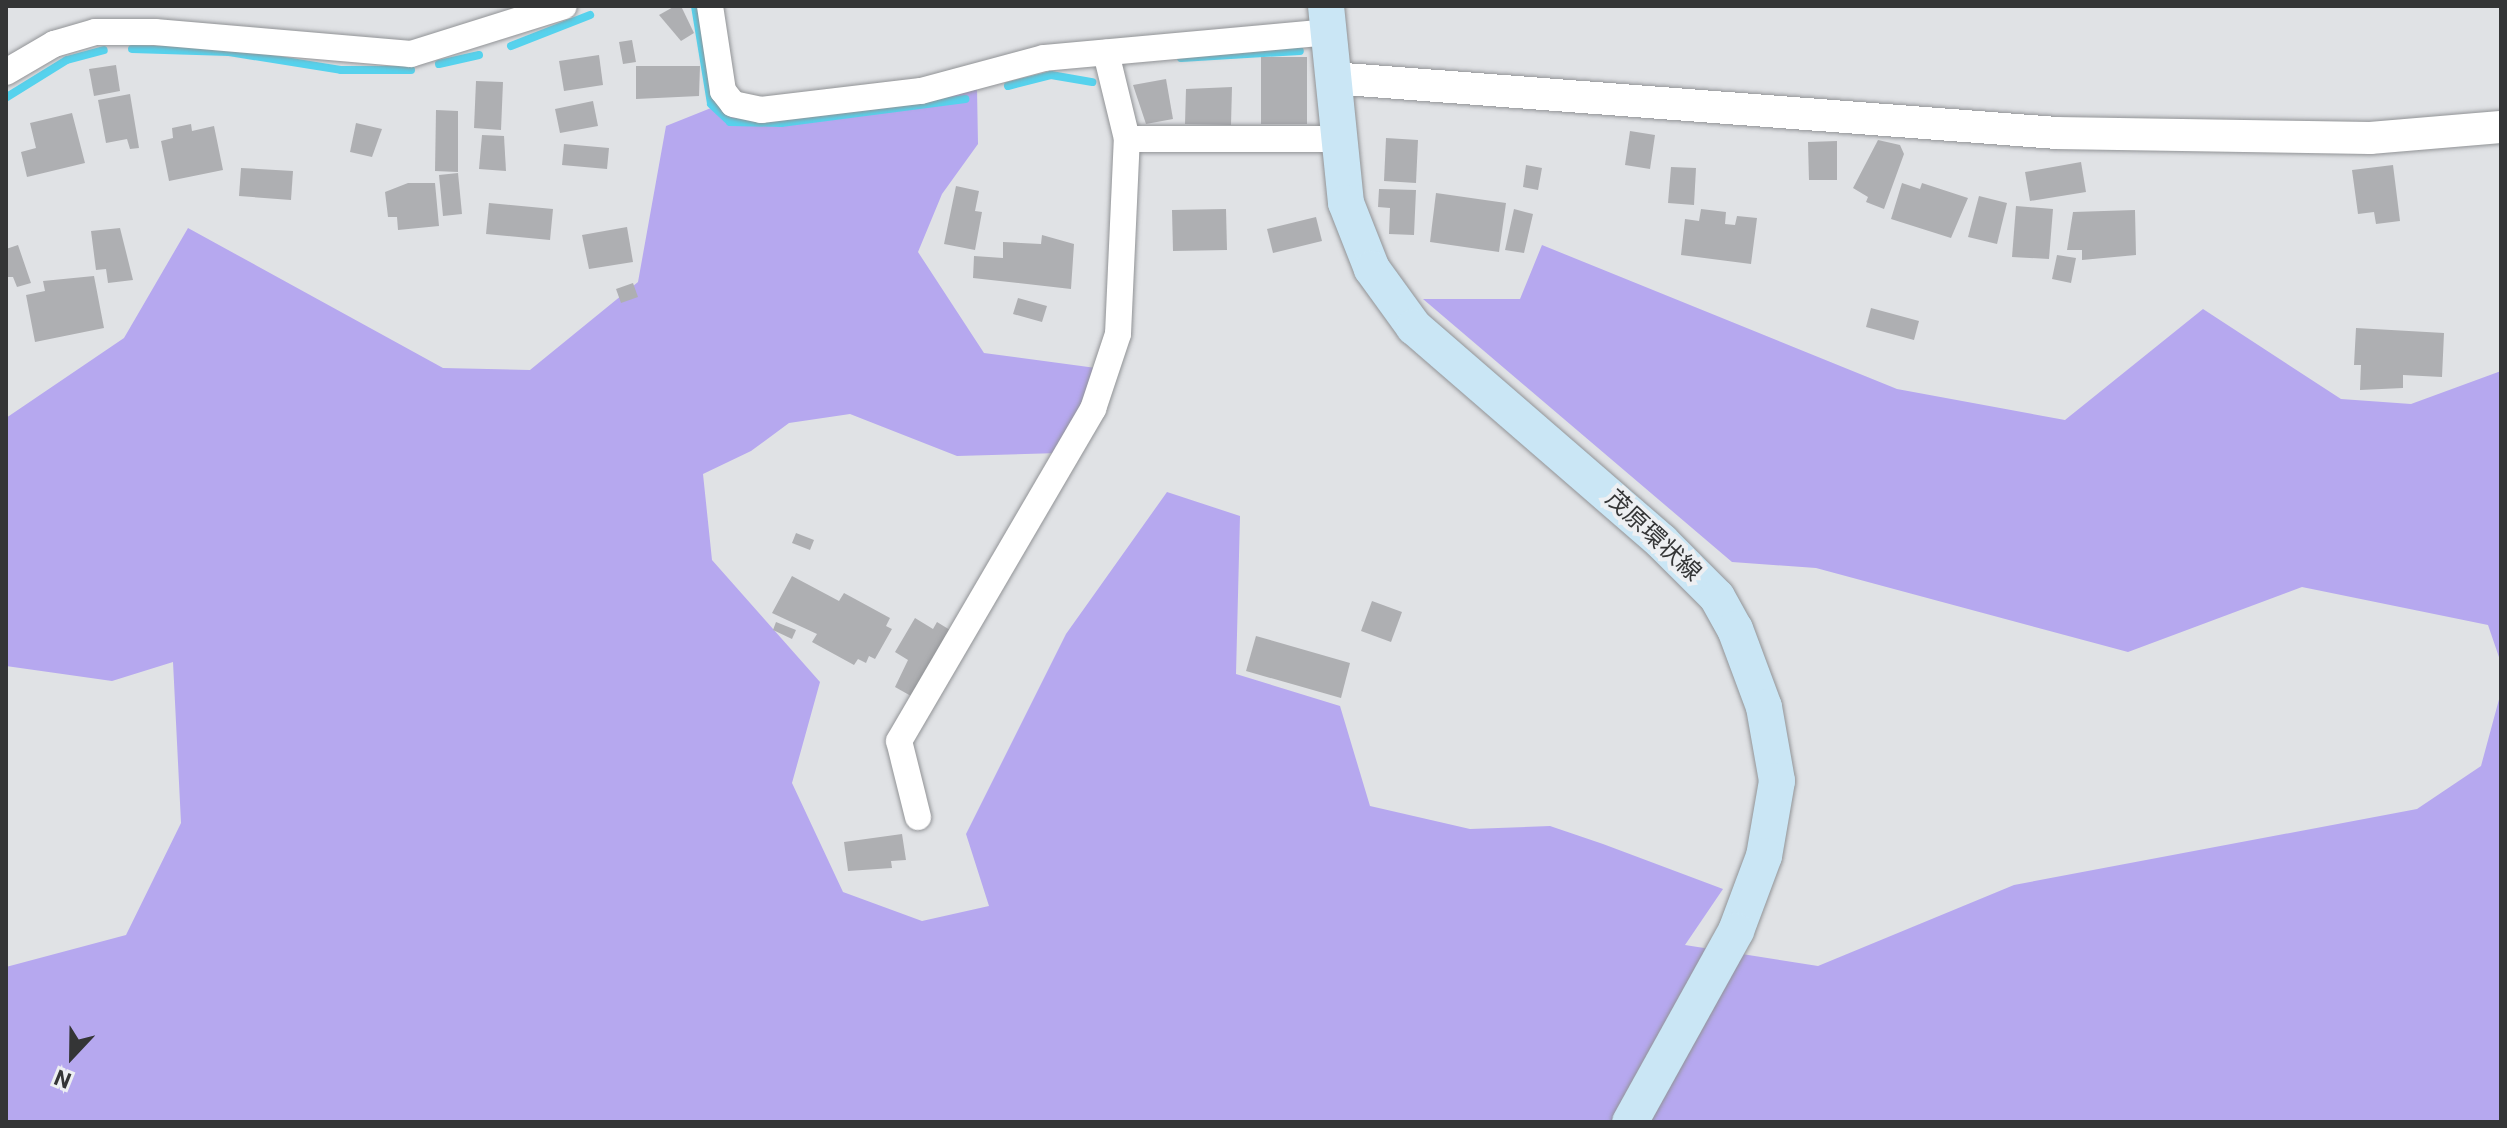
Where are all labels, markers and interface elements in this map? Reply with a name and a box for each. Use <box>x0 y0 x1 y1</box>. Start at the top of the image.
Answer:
street label: 茂原環状線 <box>1599 485 1707 587</box>
north arrow <box>32 1016 112 1096</box>
text: N <box>51 1064 75 1093</box>

